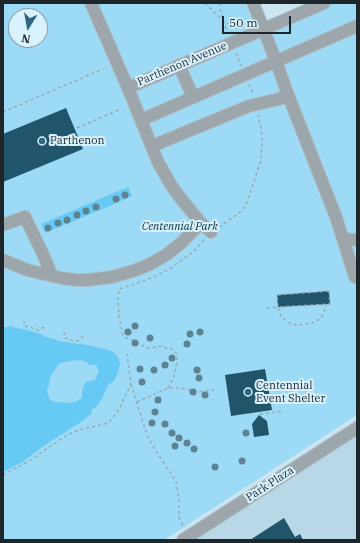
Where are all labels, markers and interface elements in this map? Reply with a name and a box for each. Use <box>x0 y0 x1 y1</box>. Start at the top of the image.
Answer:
north arrow <box>8 8 48 48</box>
scale bar <box>224 8 293 34</box>
text: 50 m <box>229 15 258 30</box>
text: N <box>20 31 32 47</box>
street label: Parthenon Avenue <box>135 39 229 89</box>
place label: Parthenon <box>50 134 105 148</box>
marker: Parthenon <box>37 136 47 146</box>
park label: Centennial Park <box>142 220 218 234</box>
place label: Centennial Event Shelter <box>256 379 325 405</box>
marker: Centennial Event Shelter <box>243 387 253 397</box>
street label: Park Plaza <box>244 464 296 504</box>

